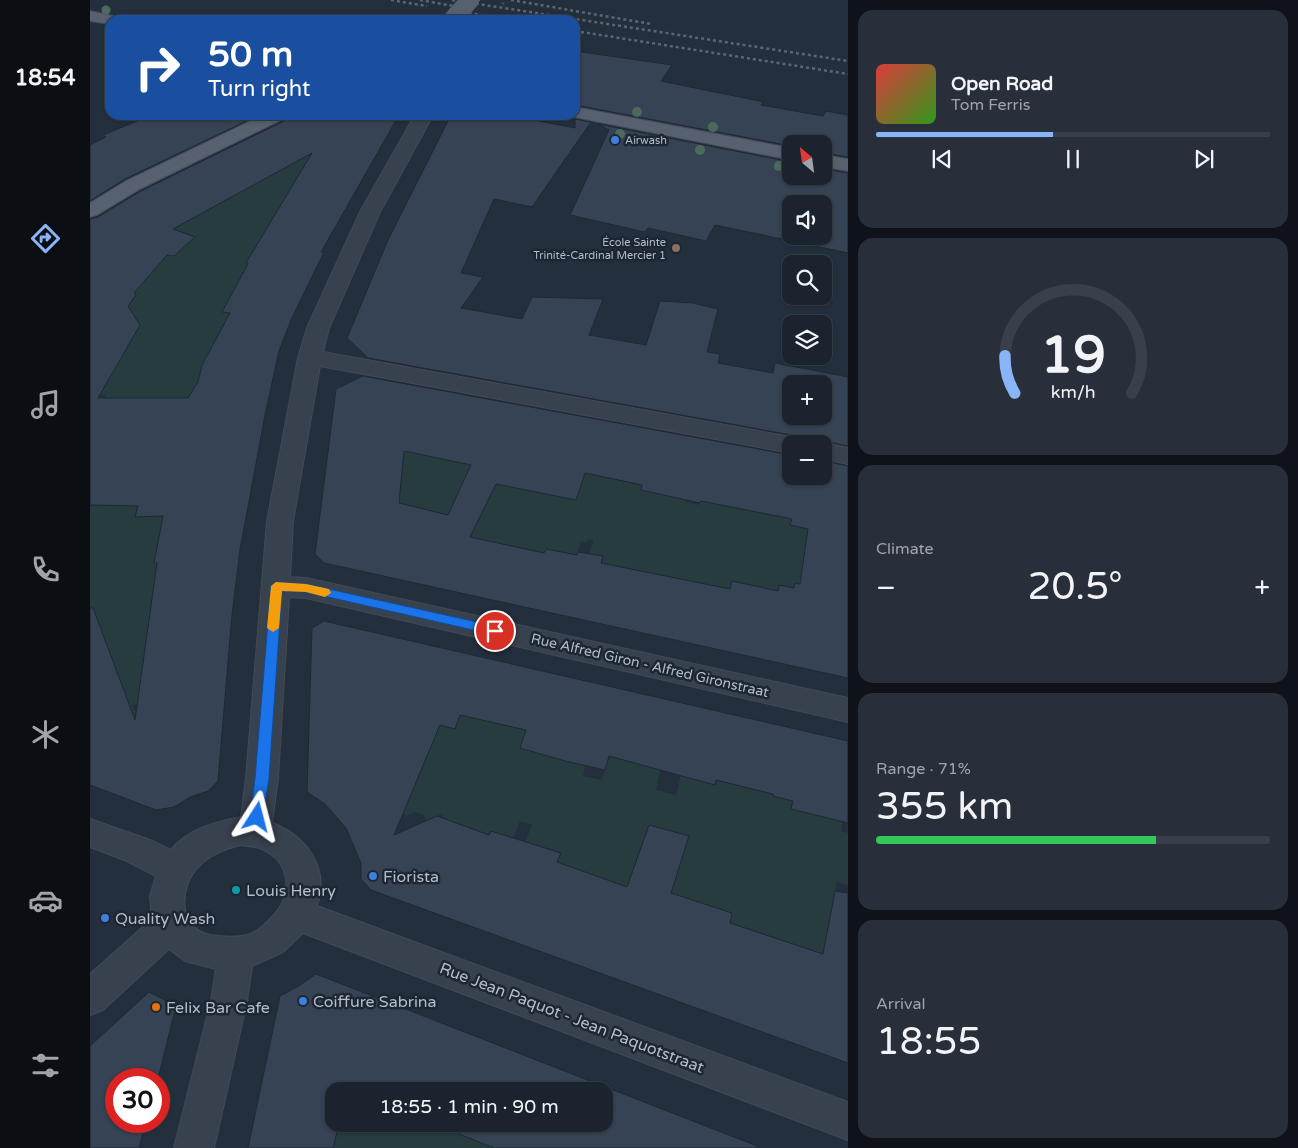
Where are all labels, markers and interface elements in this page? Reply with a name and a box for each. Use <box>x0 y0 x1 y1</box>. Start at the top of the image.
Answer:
text: 50 m <box>208 34 293 76</box>
icon: right <box>125 35 190 100</box>
text: 18:54 <box>15 65 75 91</box>
text: Open Road <box>951 73 1053 95</box>
text: Turn right <box>208 76 310 102</box>
text: Tom Ferris <box>951 95 1030 115</box>
marker: Airwash <box>609 134 621 146</box>
place label: Airwash <box>625 134 667 147</box>
north arrow <box>782 135 832 185</box>
map controls <box>782 135 832 485</box>
icon: previous <box>928 145 956 173</box>
icon: pause <box>1059 145 1087 173</box>
icon: next <box>1190 145 1218 173</box>
button: sound <box>782 195 832 245</box>
icon: directions <box>28 221 63 256</box>
place label: École Sainte Trinité-Cardinal Mercier 1 <box>533 235 666 262</box>
marker: École Sainte Trinité-Cardinal Mercier 1 <box>670 242 682 254</box>
button: search <box>782 255 832 305</box>
button: layers <box>782 315 832 365</box>
text: 19 <box>1040 324 1106 387</box>
button: + <box>782 375 832 425</box>
text: km/h <box>1051 382 1095 403</box>
icon: music <box>28 387 63 422</box>
button: − <box>782 435 832 485</box>
text: Climate <box>876 539 934 559</box>
icon: phone <box>28 552 63 587</box>
text: 20.5° <box>1028 564 1123 610</box>
text: − <box>876 571 896 605</box>
text: + <box>1254 571 1270 605</box>
pin <box>474 610 516 652</box>
icon: arrive <box>481 617 509 645</box>
street label: Rue Alfred Giron - Alfred Gironstraat <box>529 630 771 701</box>
icon: climate <box>28 717 63 752</box>
text: Range · 71% <box>876 759 971 779</box>
text: 355 km <box>876 784 1013 830</box>
position arrow <box>230 790 282 842</box>
place label: Fiorista <box>383 867 439 887</box>
marker: Fiorista <box>367 870 379 882</box>
place label: Louis Henry <box>246 881 336 901</box>
icon: car <box>28 883 63 918</box>
marker: Louis Henry <box>230 884 242 896</box>
place label: Quality Wash <box>115 909 215 929</box>
marker: Quality Wash <box>99 912 111 924</box>
street label: Rue Jean Paquot - Jean Paquotstraat <box>437 958 707 1078</box>
place label: Coiffure Sabrina <box>313 992 437 1012</box>
text: Arrival <box>876 994 925 1014</box>
marker: Coiffure Sabrina <box>297 995 309 1007</box>
place label: Felix Bar Cafe <box>166 998 270 1018</box>
marker: Felix Bar Cafe <box>150 1001 162 1013</box>
text: 18:55 <box>876 1019 981 1065</box>
icon: filters <box>28 1048 63 1083</box>
speed limit sign: 30 <box>105 1068 170 1133</box>
text: 18:55 · 1 min · 90 m <box>379 1096 559 1118</box>

